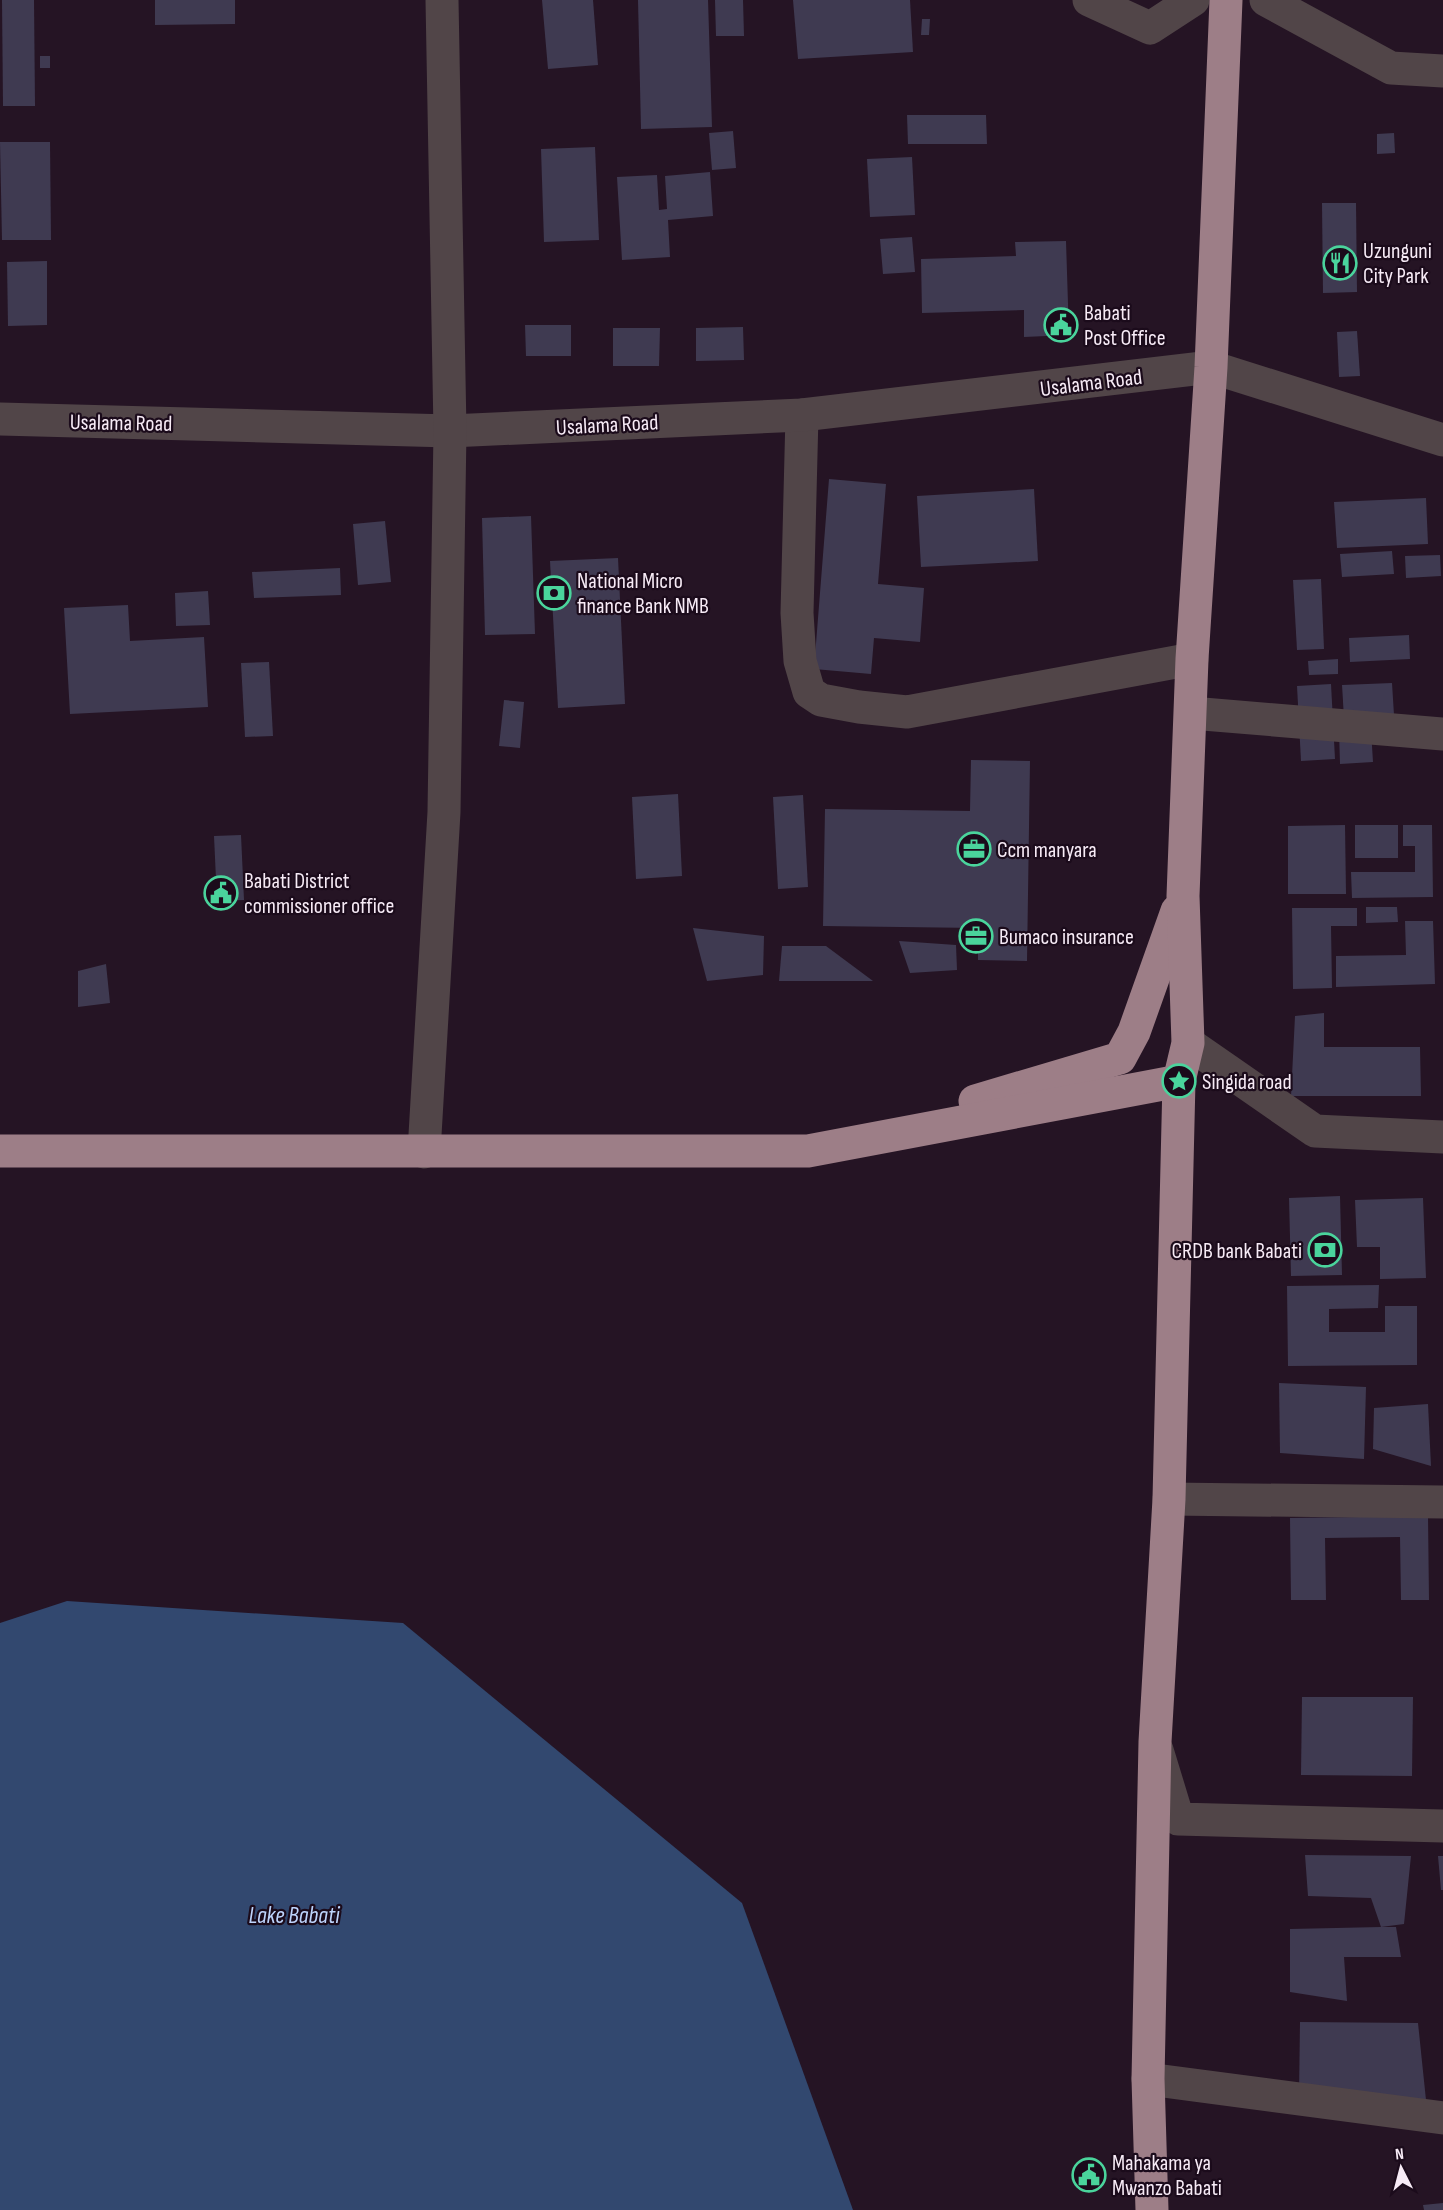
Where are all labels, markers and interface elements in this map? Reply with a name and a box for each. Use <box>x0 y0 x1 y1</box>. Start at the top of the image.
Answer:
place label: Uzunguni City Park <box>1363 238 1432 290</box>
restaurant icon: Uzunguni City Park <box>1322 245 1358 281</box>
place label: Babati Post Office <box>1084 300 1166 352</box>
public building icon: Babati Post Office <box>1043 307 1079 343</box>
street label: Usalama Road <box>1039 364 1144 403</box>
street label: Usalama Road <box>70 409 172 438</box>
street label: Usalama Road <box>555 409 659 442</box>
place label: National Micro finance Bank NMB <box>577 568 709 620</box>
bank icon: National Micro finance Bank NMB <box>536 575 572 611</box>
office icon: Ccm manyara <box>956 831 992 867</box>
place label: Ccm manyara <box>997 837 1097 864</box>
place label: Babati District commissioner office <box>244 868 394 920</box>
public building icon: Babati District commissioner office <box>203 875 239 911</box>
office icon: Bumaco insurance <box>958 918 994 954</box>
place label: Bumaco insurance <box>999 924 1134 951</box>
place icon: Singida road <box>1161 1063 1197 1099</box>
place label: Singida road <box>1202 1069 1292 1096</box>
bank icon: CRDB bank Babati <box>1307 1232 1343 1268</box>
place label: CRDB bank Babati <box>1171 1238 1302 1265</box>
water label: Lake Babati <box>248 1901 340 1930</box>
north arrow <box>1371 2138 1431 2198</box>
text: N <box>1394 2145 1405 2164</box>
place label: Mahakama ya Mwanzo Babati <box>1112 2150 1222 2202</box>
public building icon: Mahakama ya Mwanzo Babati <box>1071 2157 1107 2193</box>

